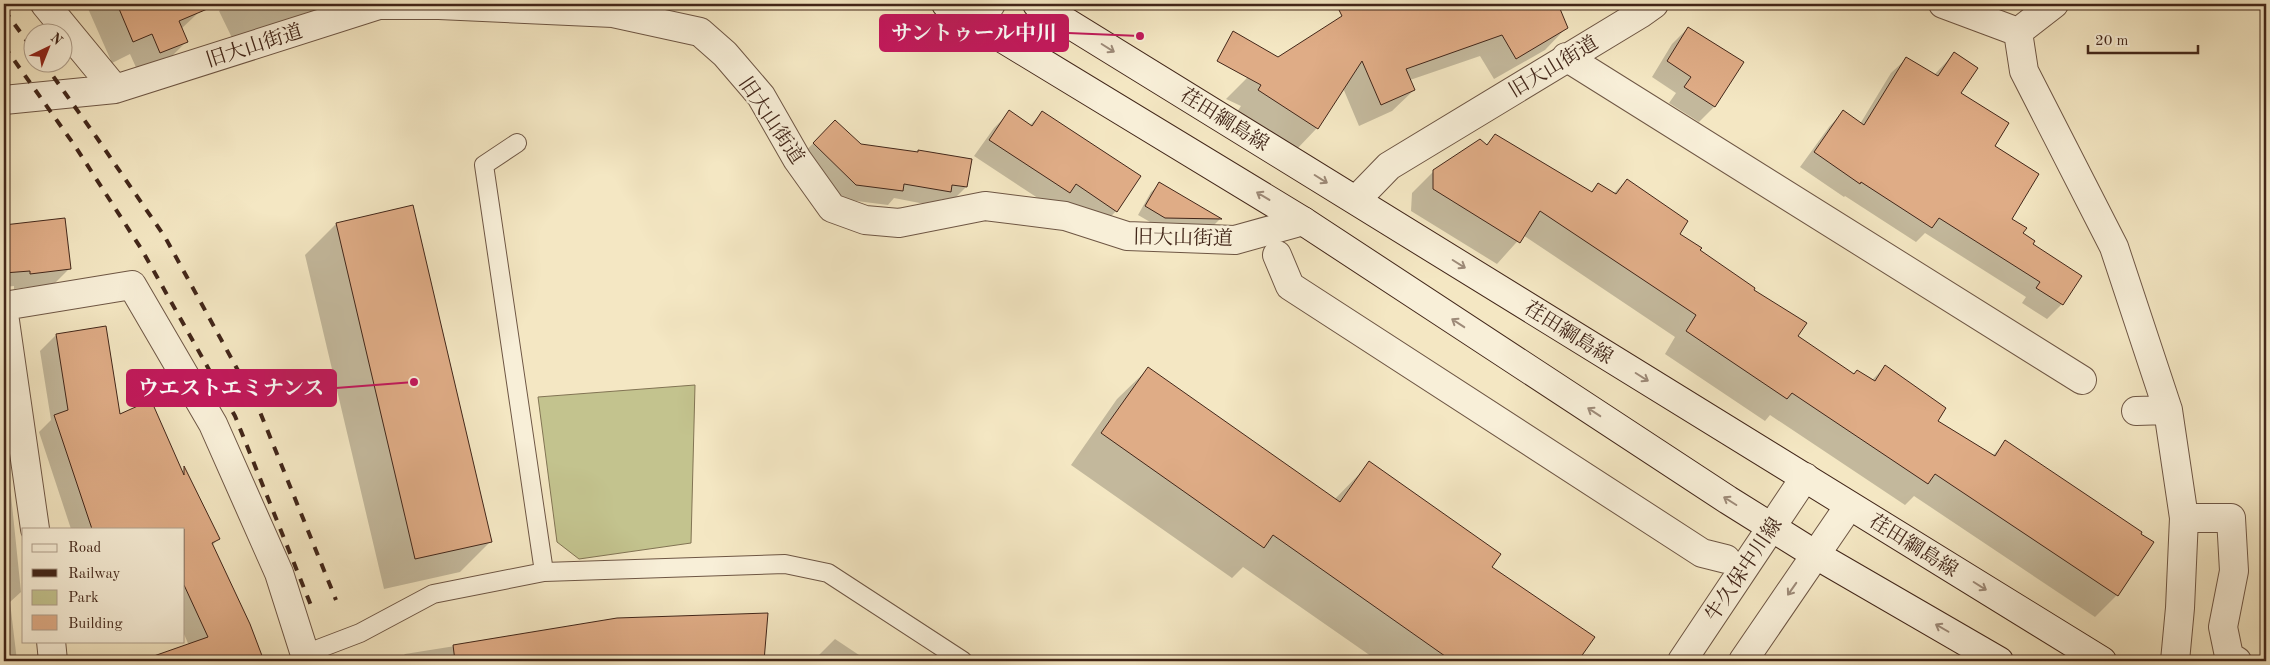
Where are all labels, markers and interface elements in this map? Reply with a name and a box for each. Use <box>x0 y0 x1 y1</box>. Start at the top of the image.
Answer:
callout: サントゥール中川 <box>880 15 1068 51</box>
street label: 旧大山街道 <box>203 20 305 72</box>
north arrow <box>22 22 72 72</box>
text: サントゥール中川 <box>891 22 1057 45</box>
scale bar <box>2088 22 2198 54</box>
text: N <box>47 30 65 48</box>
street label: 旧大山街道 <box>1505 32 1602 102</box>
text: 20 m <box>2095 34 2129 49</box>
one-way arrow <box>1101 43 1115 53</box>
street label: 旧大山街道 <box>734 73 808 168</box>
street label: 荏田綱島線 <box>1176 84 1273 156</box>
one-way arrow <box>1314 173 1328 184</box>
one-way arrow <box>1256 191 1270 201</box>
street label: 旧大山街道 <box>1133 226 1233 250</box>
one-way arrow <box>1452 260 1466 270</box>
street label: 荏田綱島線 <box>1520 297 1617 369</box>
one-way arrow <box>1451 318 1465 328</box>
callout: ウエストエミナンス <box>127 370 336 406</box>
one-way arrow <box>1635 372 1649 383</box>
text: ウエストエミナンス <box>138 378 324 400</box>
one-way arrow <box>1587 407 1601 417</box>
one-way arrow <box>1723 496 1737 506</box>
street label: 荏田綱島線 <box>1865 510 1962 582</box>
street label: 牛久保中川線 <box>1701 514 1787 625</box>
legend <box>22 528 185 642</box>
text: Road <box>68 541 102 556</box>
text: Railway <box>68 567 121 582</box>
one-way arrow <box>1787 582 1797 596</box>
one-way arrow <box>1973 582 1987 592</box>
text: Park <box>68 591 99 606</box>
text: Building <box>68 617 123 632</box>
one-way arrow <box>1934 623 1949 633</box>

